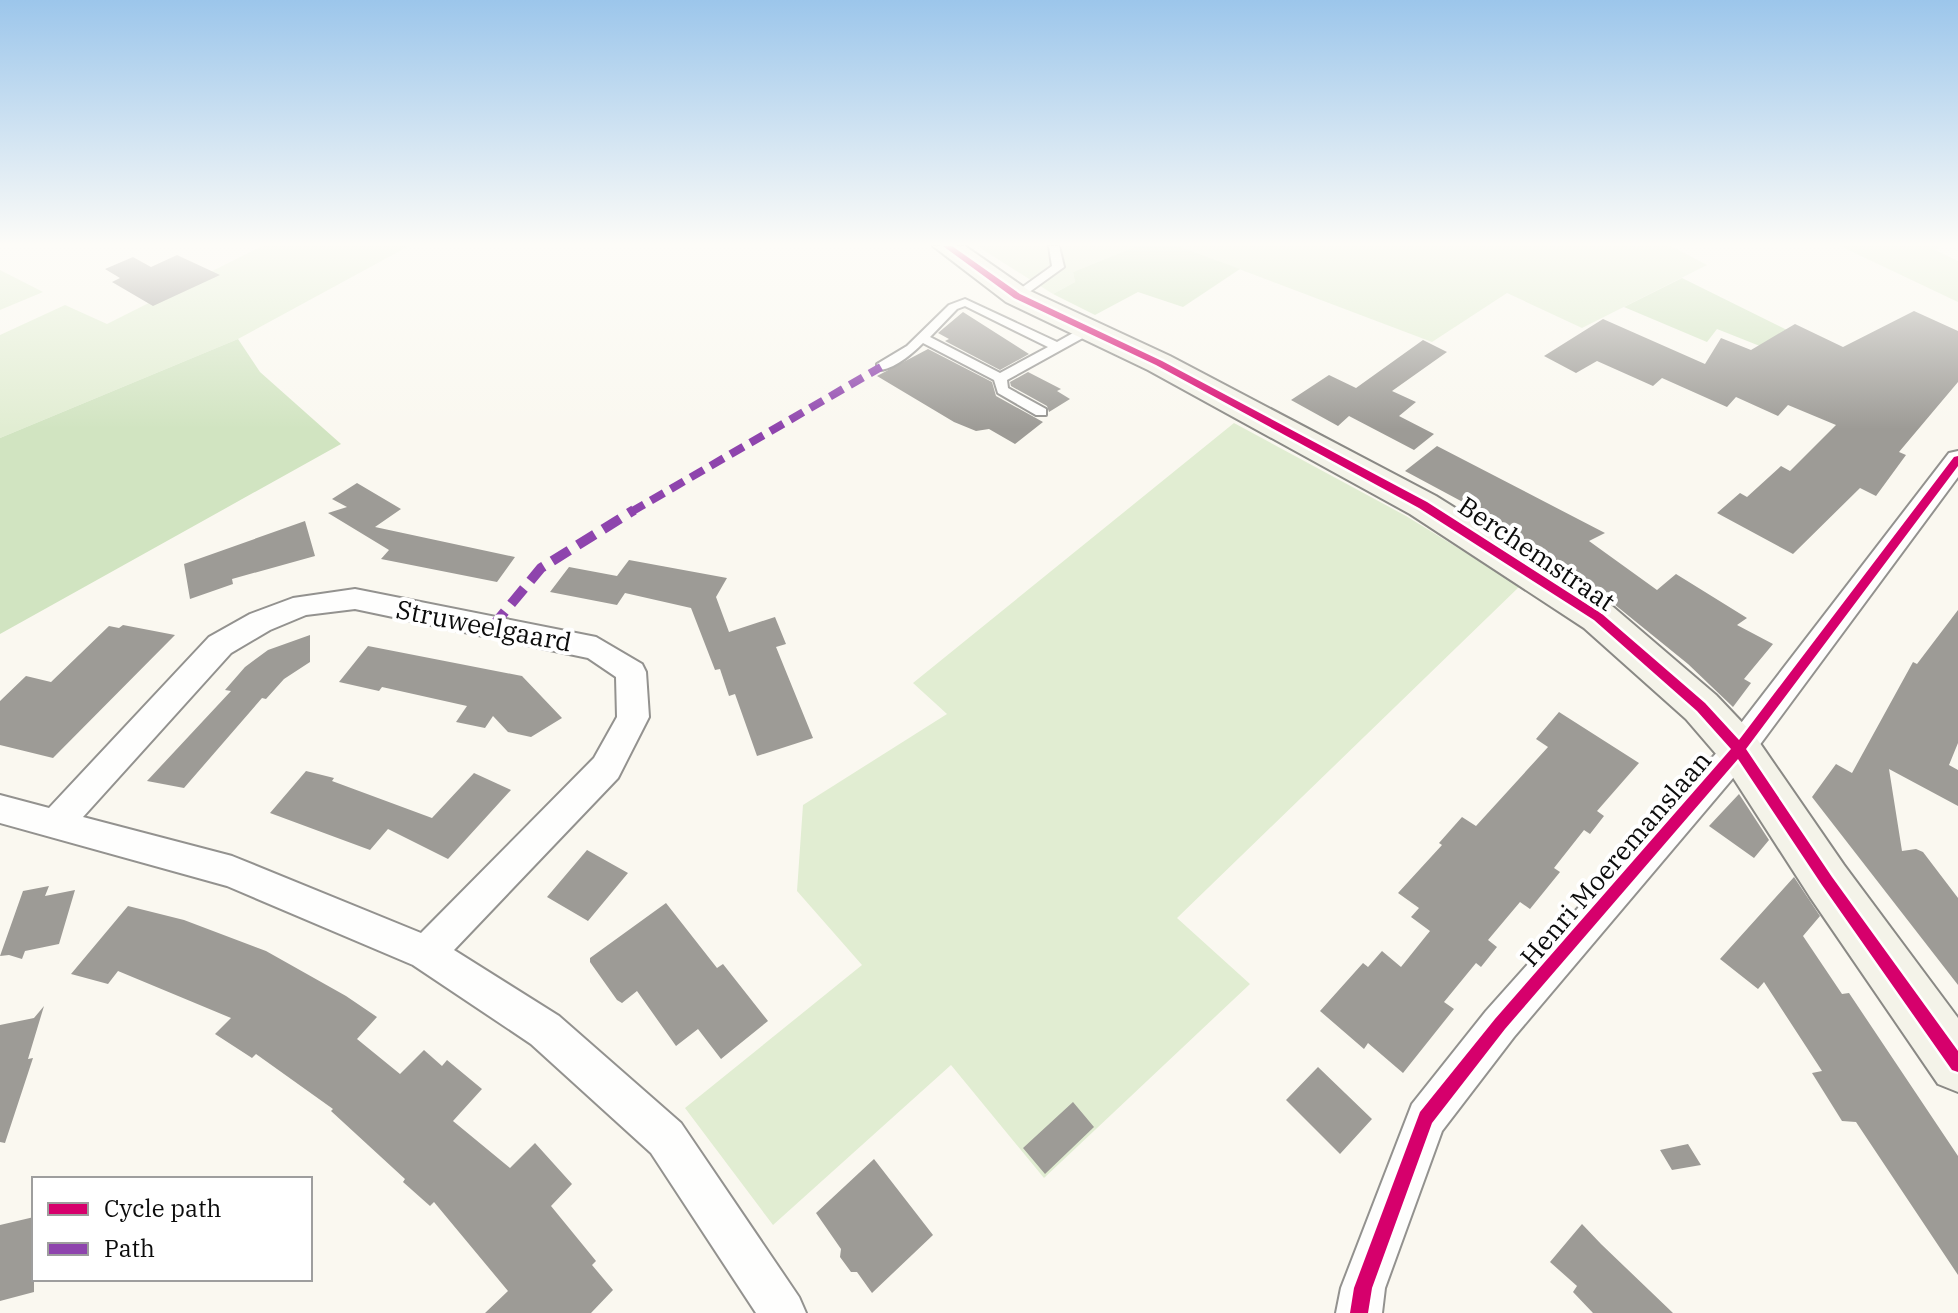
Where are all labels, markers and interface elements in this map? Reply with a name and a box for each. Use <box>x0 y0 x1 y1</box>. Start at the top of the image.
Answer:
street label: Berchemstraat <box>1452 488 1622 618</box>
street label: Struweelgaard <box>393 591 575 659</box>
street label: Henri Moeremanslaan <box>1512 743 1718 973</box>
legend <box>32 1177 312 1281</box>
text: Cycle path <box>104 1192 221 1224</box>
text: Path <box>104 1232 155 1264</box>

